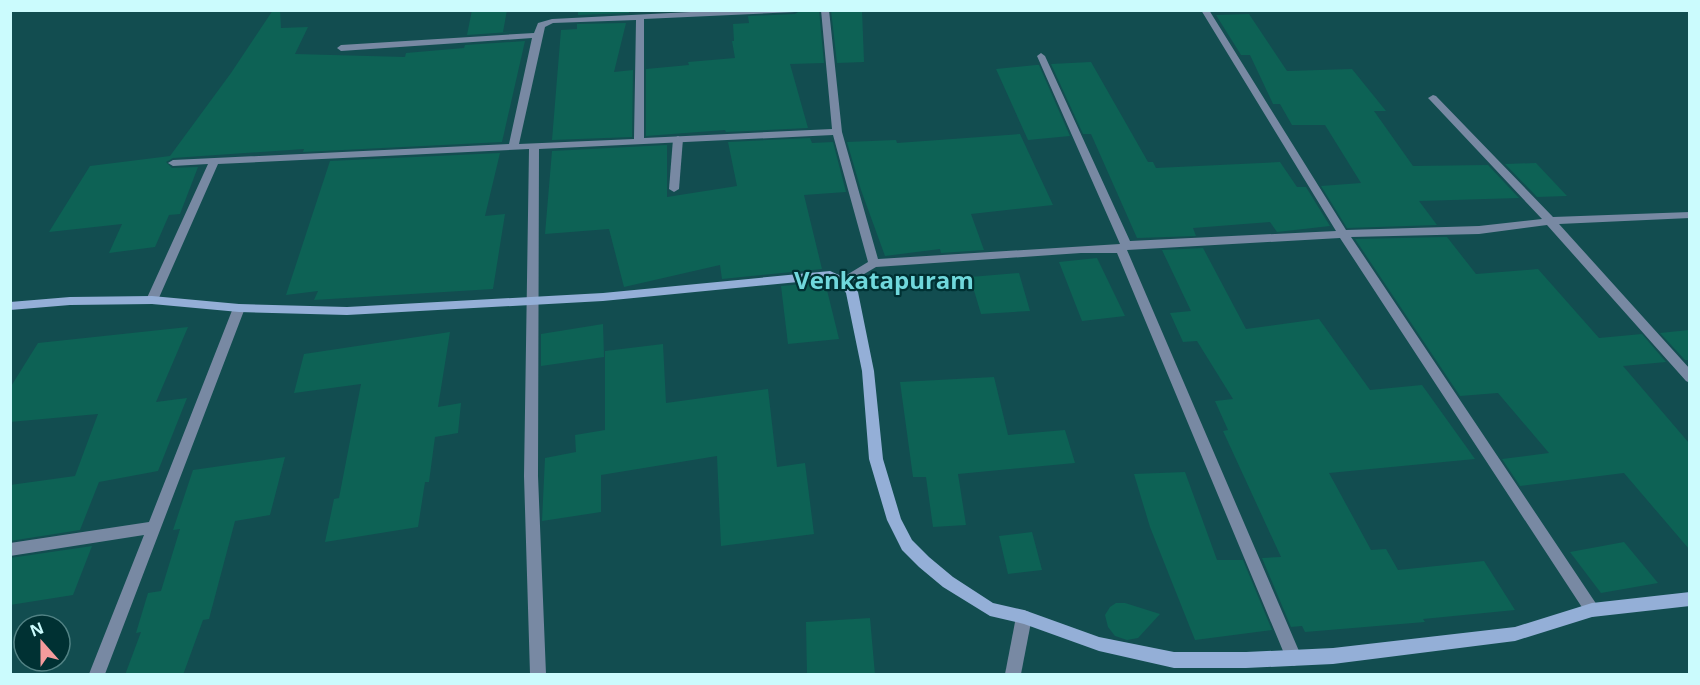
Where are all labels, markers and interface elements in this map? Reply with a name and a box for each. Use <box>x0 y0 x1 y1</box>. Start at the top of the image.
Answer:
district label: Venkatapuram <box>794 263 974 296</box>
north arrow <box>12 613 72 673</box>
text: N <box>27 616 47 642</box>

